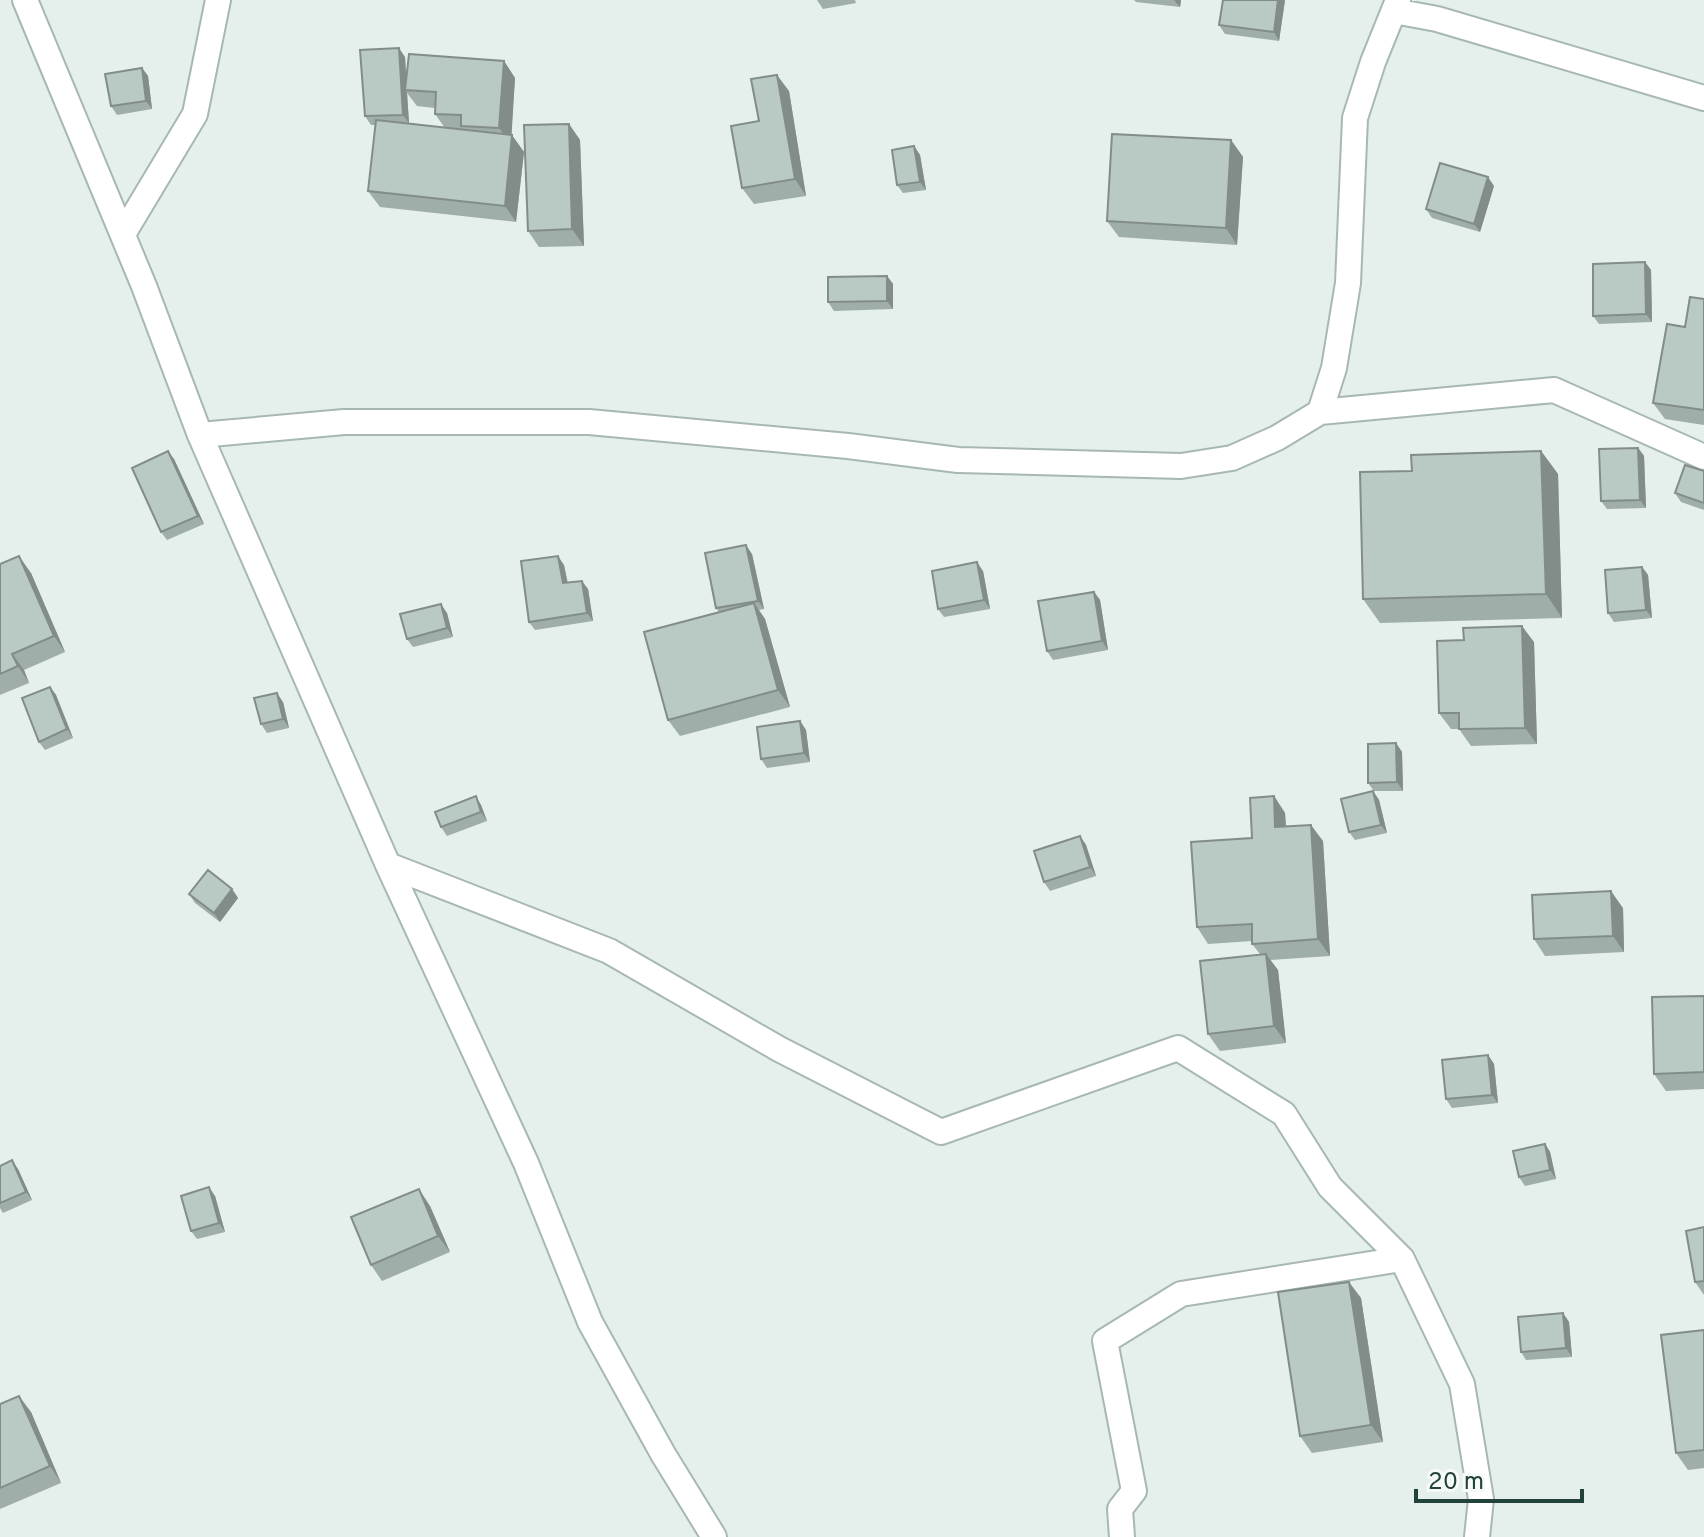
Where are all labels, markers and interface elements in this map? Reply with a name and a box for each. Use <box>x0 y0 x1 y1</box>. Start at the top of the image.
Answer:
scale bar <box>1416 1453 1582 1503</box>
text: 20 m <box>1428 1468 1484 1498</box>

